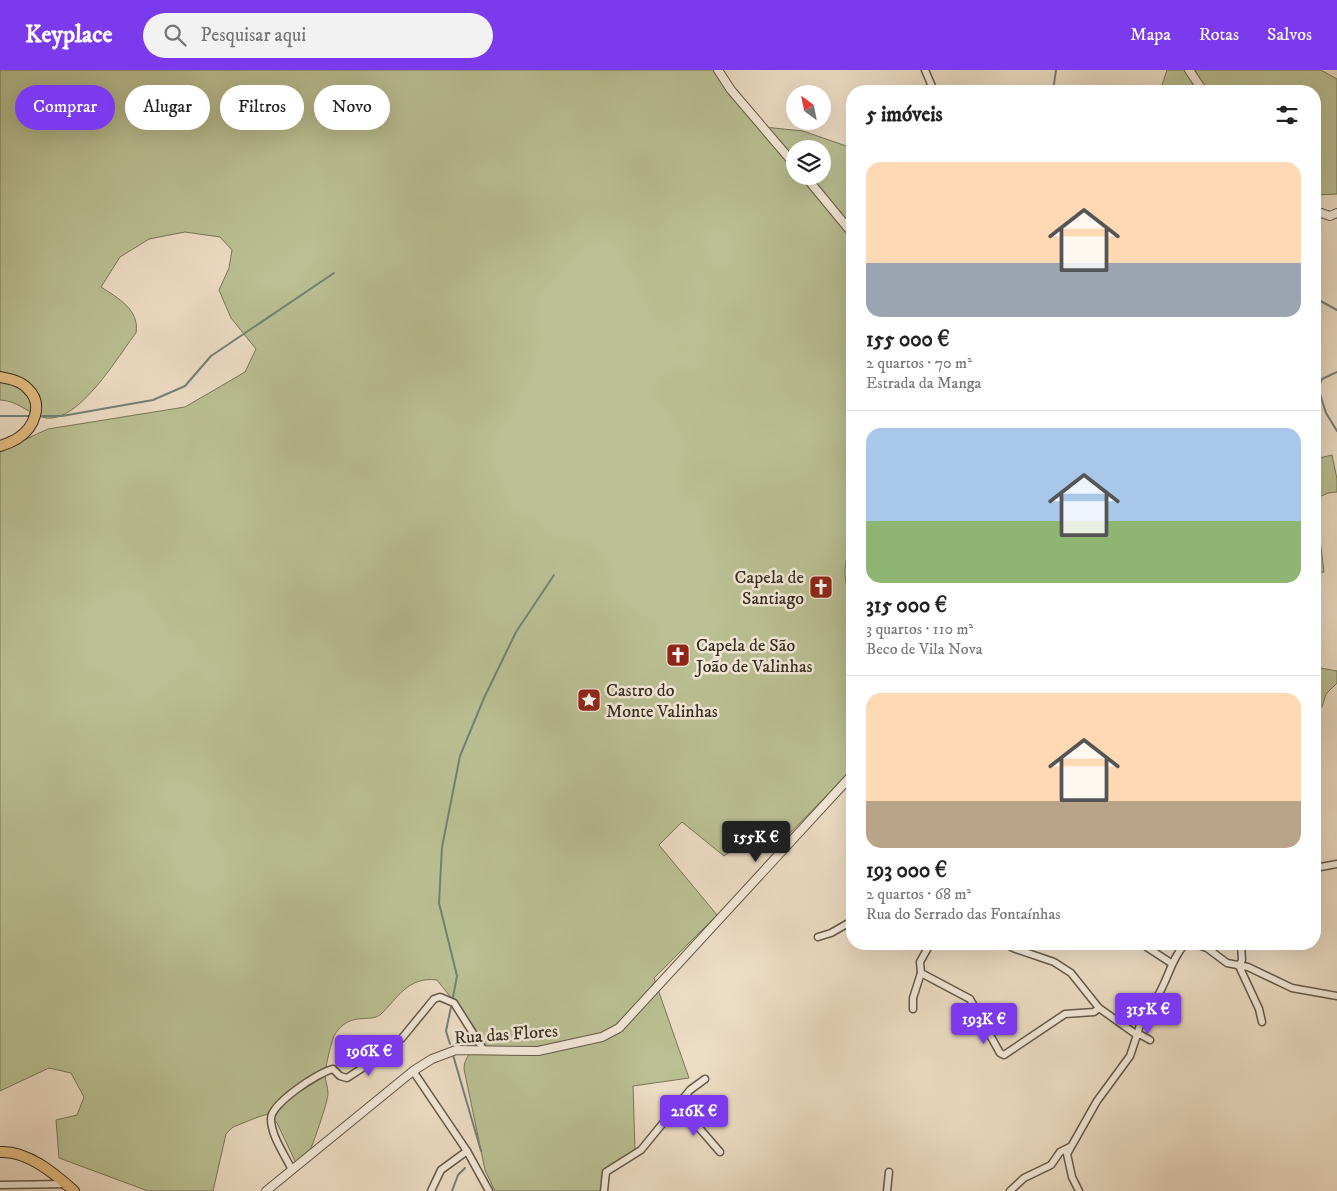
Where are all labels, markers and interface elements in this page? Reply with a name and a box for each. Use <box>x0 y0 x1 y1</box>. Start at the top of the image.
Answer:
search box <box>143 13 493 58</box>
text: Keyplace <box>25 20 113 50</box>
icon: search <box>161 21 189 49</box>
text: Pesquisar aqui <box>201 24 306 47</box>
text: Mapa <box>1130 24 1171 46</box>
text: Rotas <box>1199 24 1239 46</box>
text: Salvos <box>1267 24 1312 46</box>
chip: Comprar <box>15 85 115 130</box>
chip: Alugar <box>125 85 210 130</box>
chip: Filtros <box>220 85 304 130</box>
chip: Novo <box>314 85 390 130</box>
north arrow <box>786 85 831 130</box>
map controls <box>786 85 831 185</box>
icon: filters <box>1273 101 1301 129</box>
text: 5 imóveis <box>866 102 943 128</box>
button: layers <box>786 140 831 185</box>
icon: home <box>1039 195 1129 285</box>
text: 155 000 € <box>866 327 950 353</box>
text: 2 quartos · 70 m² <box>866 353 972 373</box>
text: Estrada da Manga <box>866 373 981 393</box>
icon: home <box>1039 460 1129 550</box>
place label: Capela de Santiago <box>735 567 804 610</box>
church icon: Capela de Santiago <box>808 574 834 600</box>
text: 315 000 € <box>866 593 947 619</box>
text: 3 quartos · 110 m² <box>866 619 973 639</box>
place label: Capela de São João de Valinhas <box>694 635 813 678</box>
text: Beco de Vila Nova <box>866 639 982 659</box>
church icon: Capela de São João de Valinhas <box>665 642 691 668</box>
place label: Castro do Monte Valinhas <box>606 680 718 723</box>
place icon: Castro do Monte Valinhas <box>576 687 602 713</box>
icon: home <box>1039 725 1129 815</box>
pin: 155K € <box>715 820 797 863</box>
text: 155K € <box>733 827 779 847</box>
text: 193 000 € <box>866 858 947 884</box>
text: 2 quartos · 68 m² <box>866 884 971 904</box>
text: Rua do Serrado das Fontaínhas <box>866 904 1061 924</box>
pin: 315K € <box>1107 992 1189 1035</box>
text: 315K € <box>1126 999 1170 1019</box>
pin: 193K € <box>943 1002 1025 1045</box>
text: 193K € <box>962 1009 1006 1029</box>
street label: Rua das Flores <box>453 1020 559 1050</box>
pin: 196K € <box>328 1034 410 1077</box>
text: 196K € <box>346 1041 392 1061</box>
pin: 216K € <box>653 1094 735 1137</box>
text: 216K € <box>671 1101 717 1121</box>

